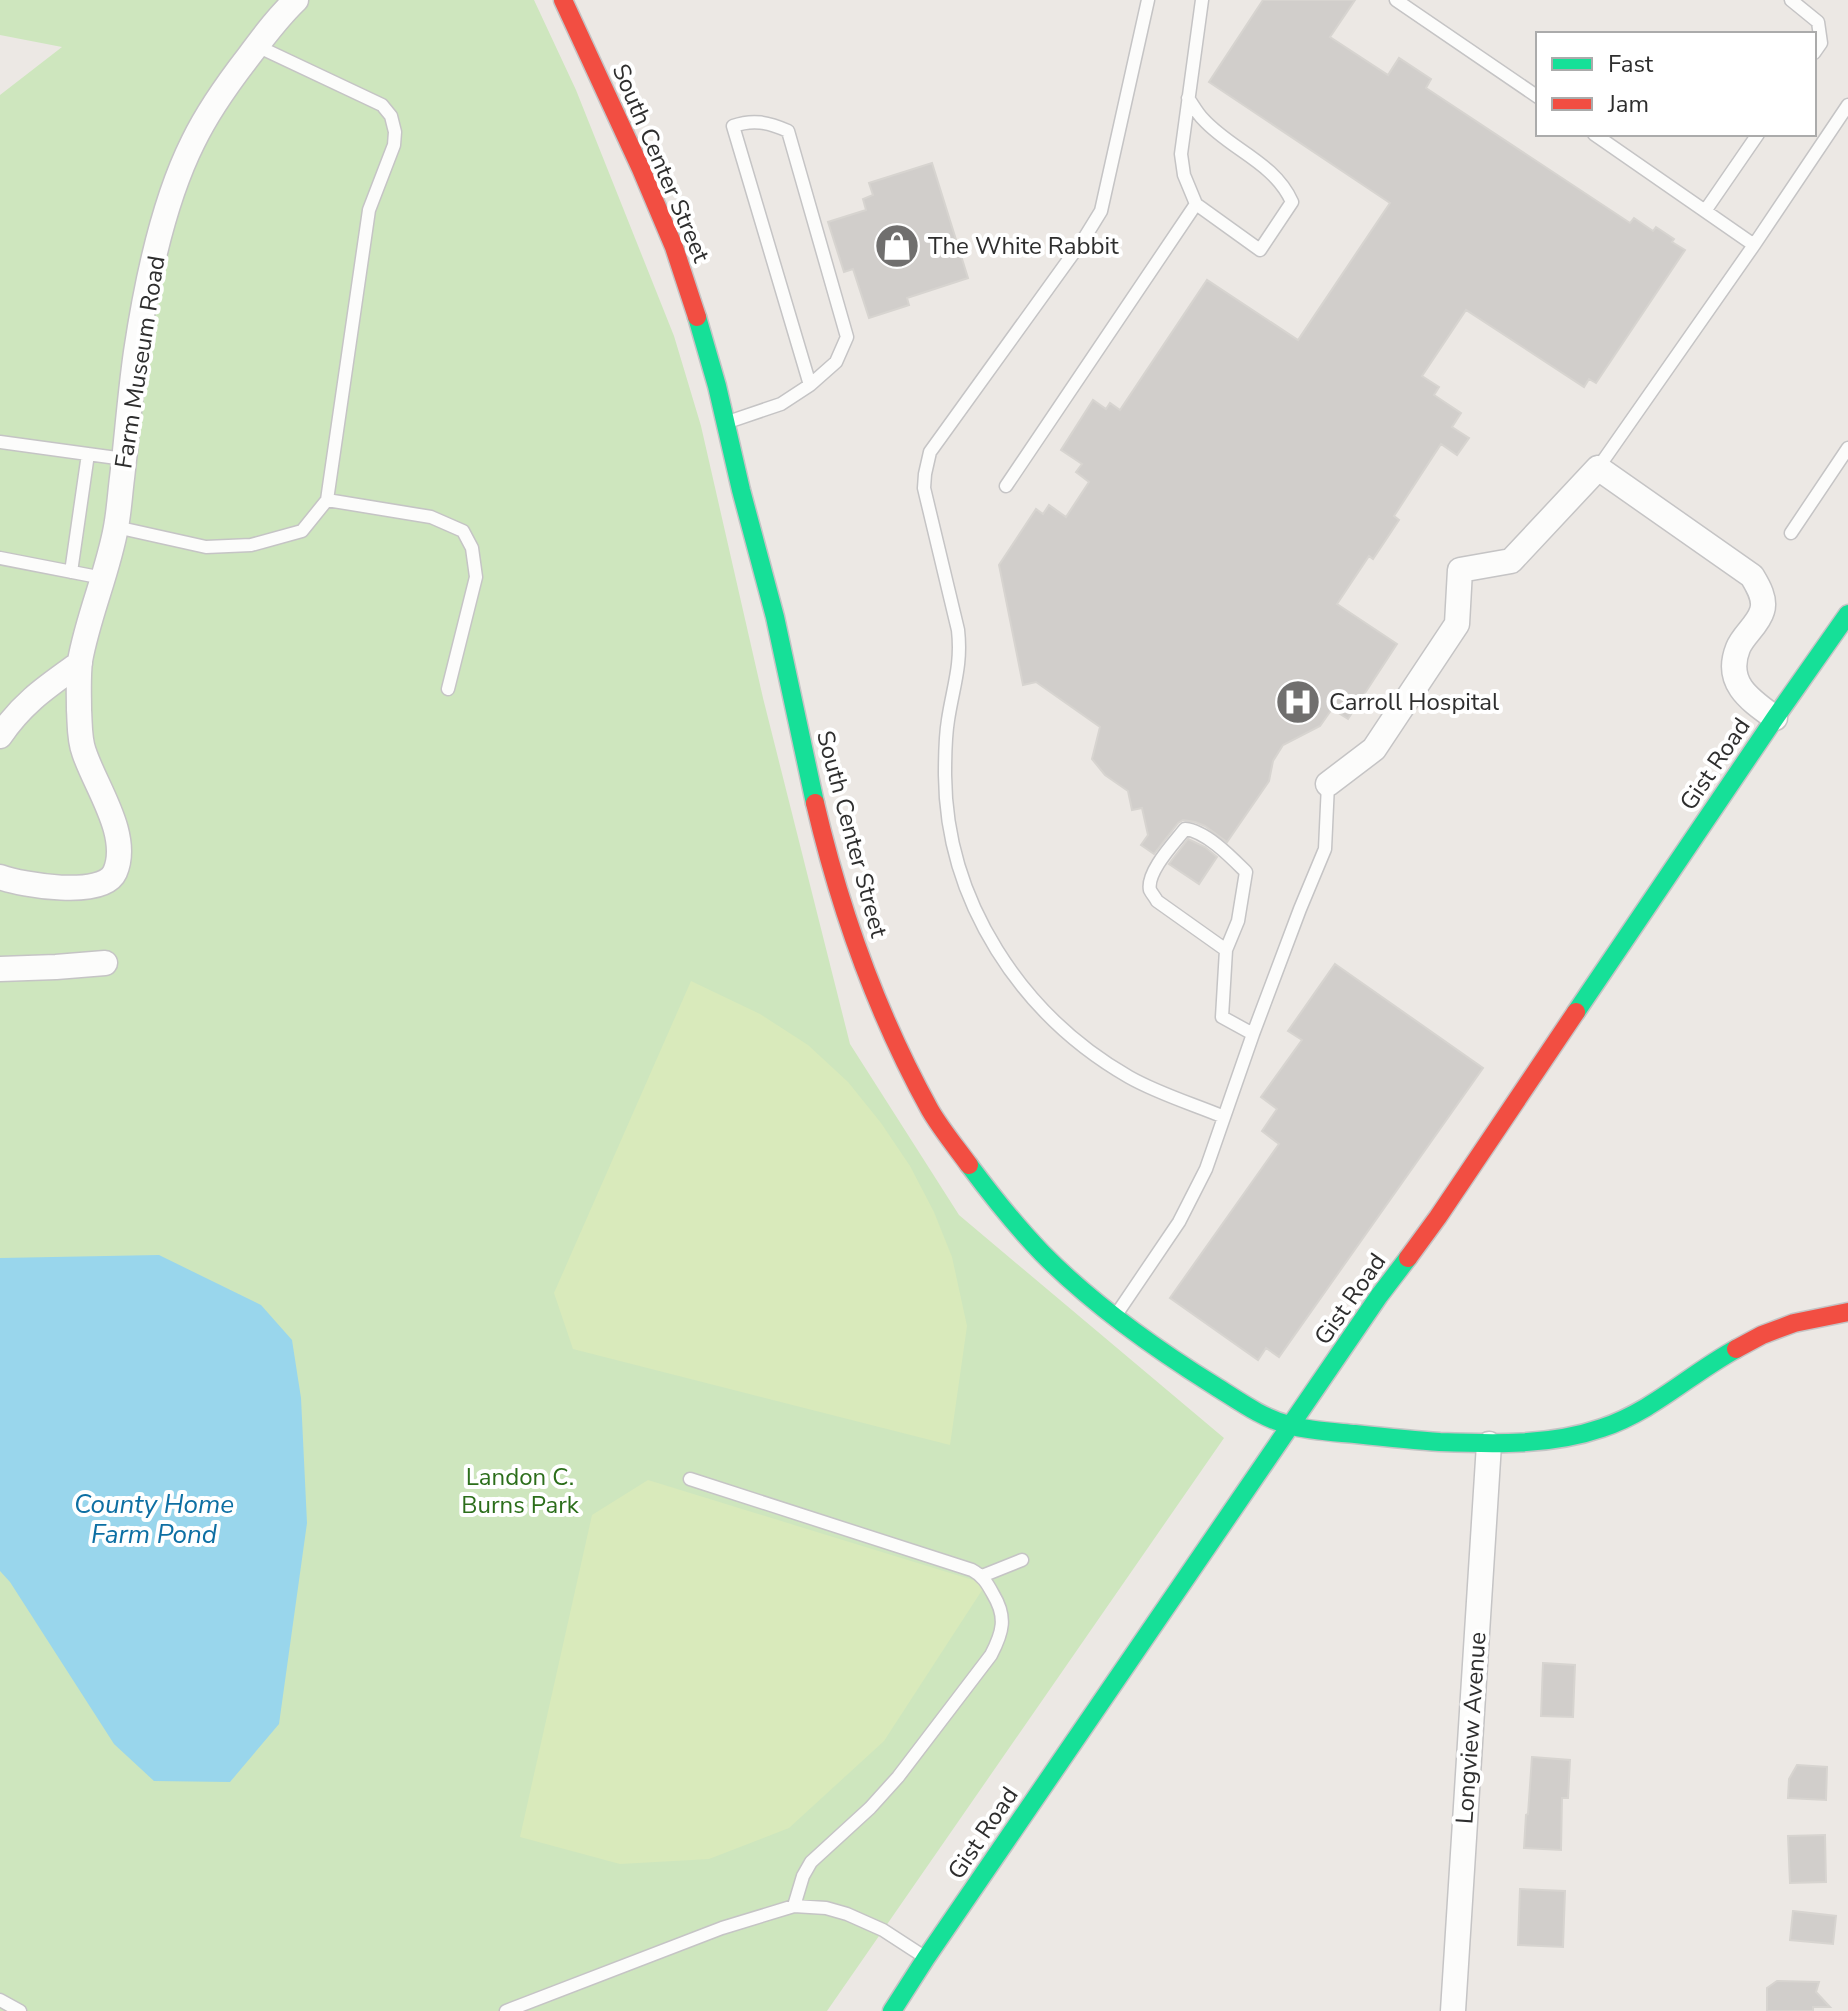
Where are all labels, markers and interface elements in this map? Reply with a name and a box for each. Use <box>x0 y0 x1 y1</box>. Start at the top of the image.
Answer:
legend <box>1536 32 1816 136</box>
text: Fast <box>1608 48 1654 80</box>
street label: South Center Street <box>605 59 718 268</box>
text: Jam <box>1607 88 1649 120</box>
shop icon: The White Rabbit <box>873 222 921 270</box>
place label: The White Rabbit <box>928 230 1119 262</box>
street label: Farm Museum Road <box>107 253 173 471</box>
hospital icon: Carroll Hospital <box>1274 678 1322 726</box>
place label: Carroll Hospital <box>1329 686 1499 718</box>
street label: Gist Road <box>1672 712 1758 816</box>
street label: South Center Street <box>809 727 895 941</box>
street label: Gist Road <box>1307 1247 1393 1351</box>
park label: Landon C. Burns Park <box>461 1461 580 1521</box>
water label: County Home Farm Pond <box>74 1487 234 1552</box>
street label: Longview Avenue <box>1448 1631 1494 1825</box>
street label: Gist Road <box>940 1781 1026 1885</box>

